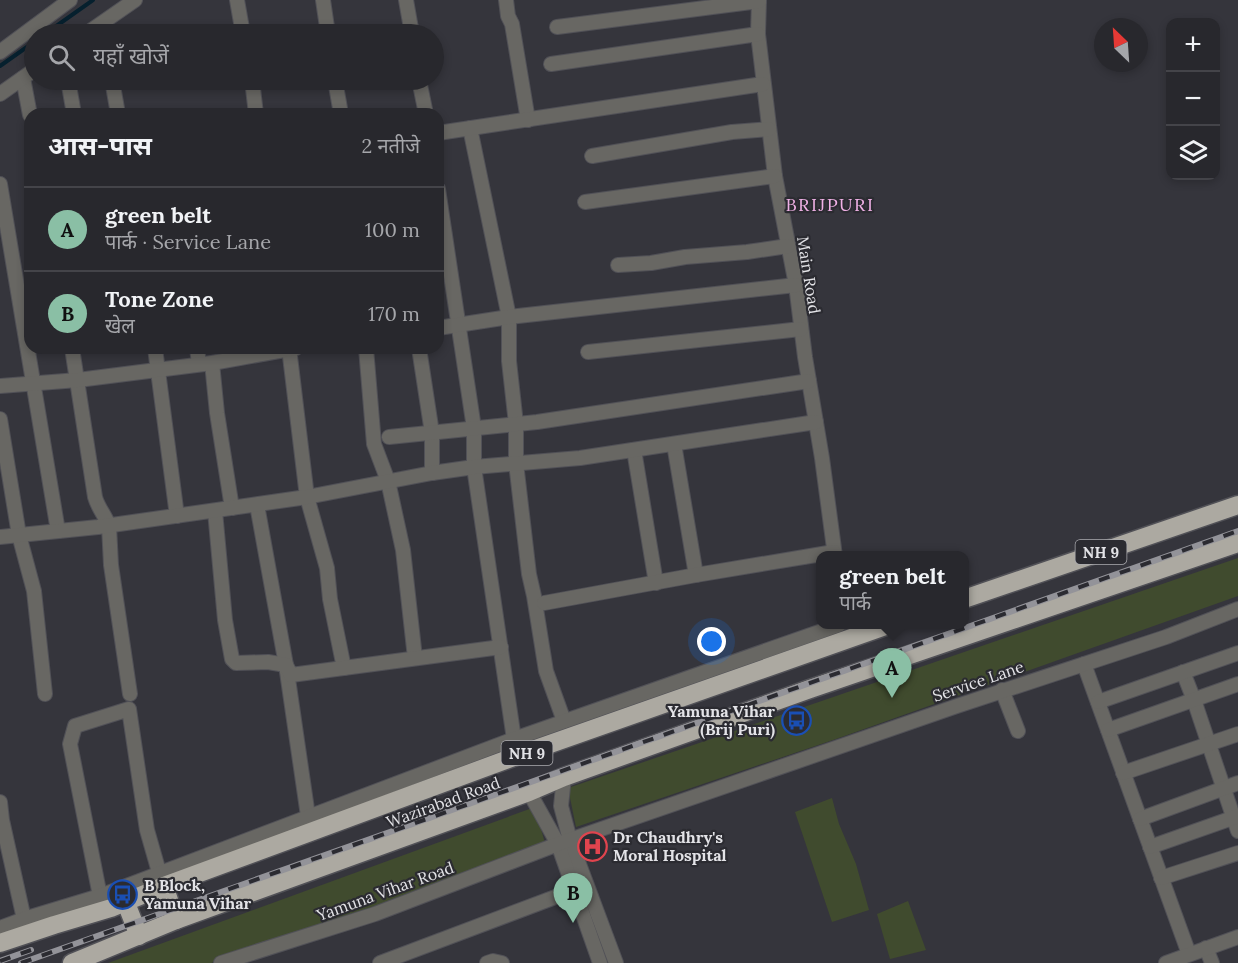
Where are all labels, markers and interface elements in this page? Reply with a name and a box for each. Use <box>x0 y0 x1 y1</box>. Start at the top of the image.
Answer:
north arrow <box>1094 18 1148 72</box>
map controls <box>1166 18 1220 180</box>
button: + <box>1166 18 1220 72</box>
search box <box>24 24 444 90</box>
icon: search <box>45 41 78 74</box>
text: यहाँ खोजें <box>93 42 169 70</box>
button: − <box>1166 72 1220 126</box>
button: layers <box>1166 126 1220 180</box>
text: आस-पास <box>48 129 152 162</box>
text: 2 नतीजे <box>361 133 420 158</box>
district label: BRIJPURI <box>786 193 874 216</box>
text: green belt <box>105 201 211 229</box>
text: A <box>61 217 74 242</box>
text: 100 m <box>365 217 420 242</box>
text: पार्क · Service Lane <box>105 229 271 254</box>
street label: Main Road <box>793 235 825 316</box>
text: Tone Zone <box>105 285 214 313</box>
text: B <box>61 301 74 326</box>
text: 170 m <box>368 301 420 326</box>
text: खेल <box>105 313 135 338</box>
road number: NH 9 <box>1076 540 1126 564</box>
popup <box>816 551 969 629</box>
text: green belt <box>839 562 946 590</box>
text: पार्क <box>839 590 871 615</box>
your location <box>697 627 726 656</box>
pin: A <box>872 648 912 698</box>
street label: Service Lane <box>930 656 1026 706</box>
place label: Yamuna Vihar (Brij Puri) <box>668 701 775 740</box>
bus stop icon: Yamuna Vihar (Brij Puri) <box>780 704 812 736</box>
road number: NH 9 <box>502 741 552 765</box>
street label: Wazirabad Road <box>383 772 503 832</box>
place label: Dr Chaudhry's Moral Hospital <box>613 827 727 865</box>
hospital icon: Dr Chaudhry's Moral Hospital <box>576 830 608 862</box>
street label: Yamuna Vihar Road <box>313 857 457 925</box>
pin: B <box>554 874 592 923</box>
place label: B Block, Yamuna Vihar <box>144 875 252 913</box>
bus stop icon: B Block, Yamuna Vihar <box>107 878 139 910</box>

